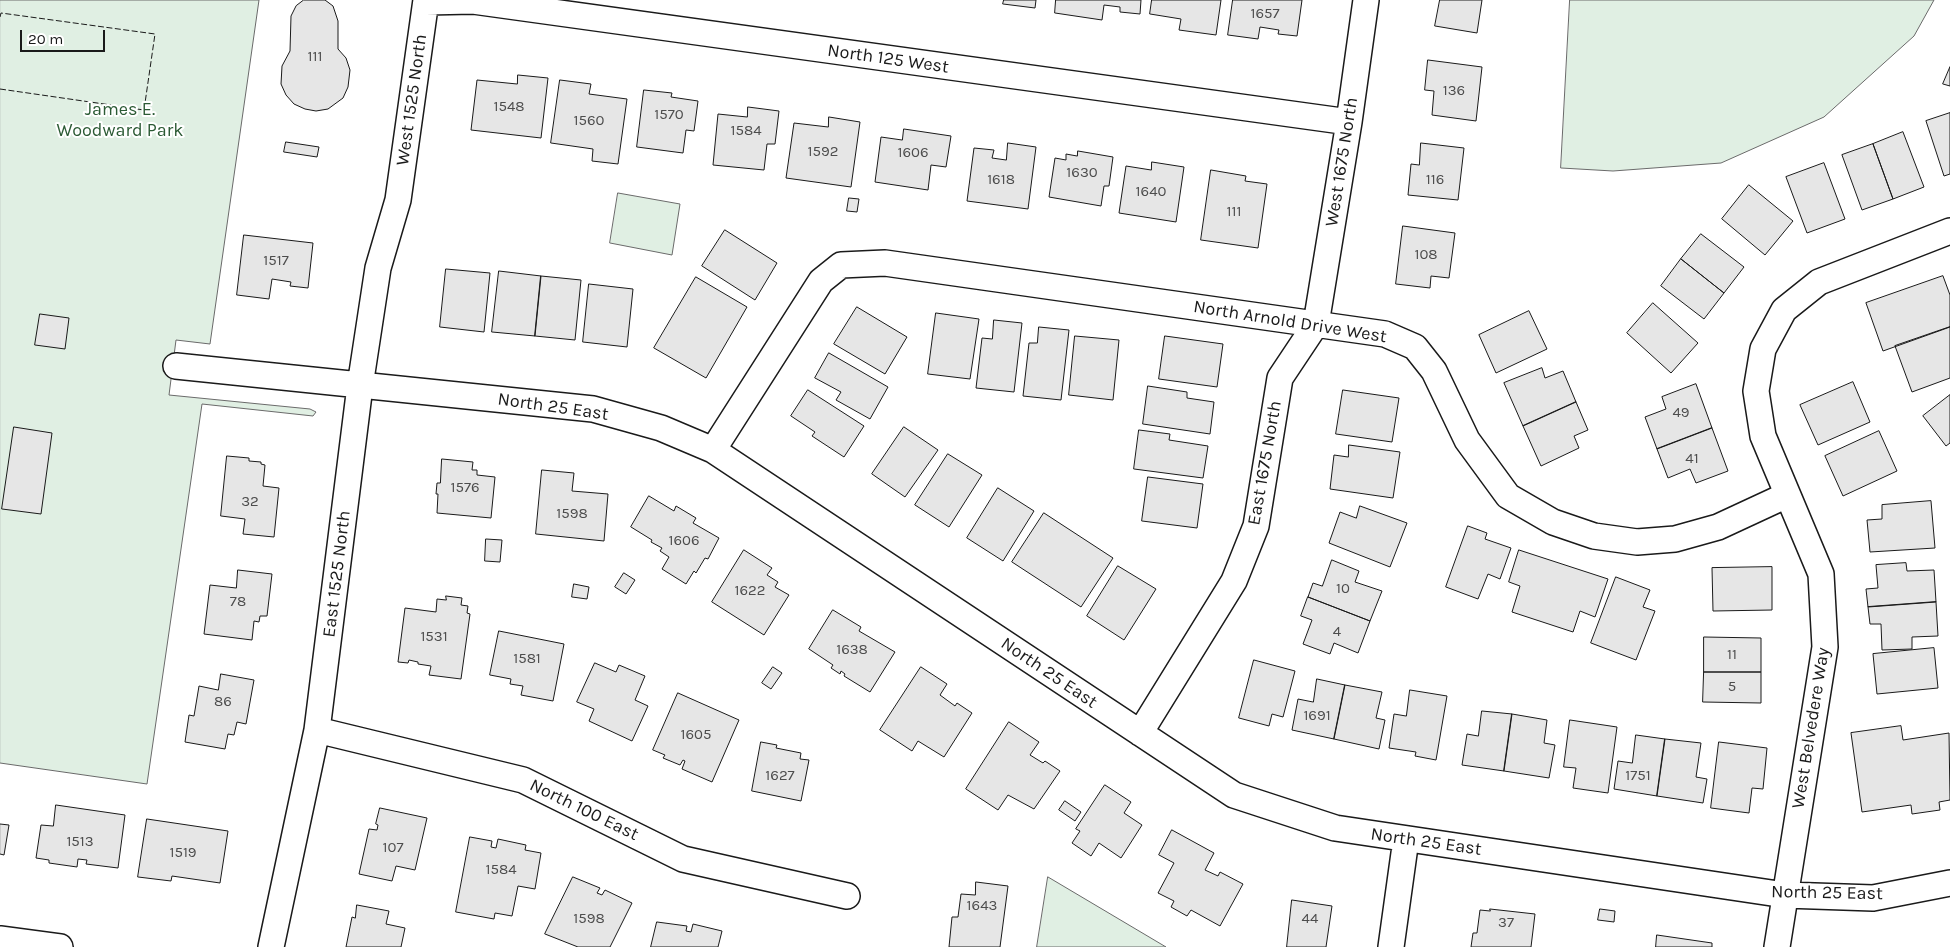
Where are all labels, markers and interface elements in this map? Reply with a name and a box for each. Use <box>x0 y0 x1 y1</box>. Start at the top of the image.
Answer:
house number: 1657 <box>1250 5 1280 23</box>
scale bar <box>22 20 108 52</box>
text: 20 m <box>28 30 63 48</box>
street label: West 1525 North <box>392 33 432 167</box>
street label: North 125 West <box>826 40 950 78</box>
house number: 111 <box>308 48 322 66</box>
house number: 136 <box>1443 82 1465 100</box>
street label: West 1675 North <box>1321 96 1363 228</box>
house number: 1548 <box>493 98 525 116</box>
park label: James E. Woodward Park <box>57 99 183 142</box>
house number: 1570 <box>654 106 684 124</box>
house number: 1560 <box>574 112 604 130</box>
house number: 1584 <box>730 122 762 140</box>
house number: 1592 <box>808 143 838 161</box>
house number: 1606 <box>897 144 929 162</box>
house number: 1630 <box>1066 164 1098 182</box>
house number: 1618 <box>987 171 1015 189</box>
house number: 116 <box>1426 171 1444 189</box>
house number: 1640 <box>1136 183 1166 201</box>
house number: 111 <box>1227 203 1241 221</box>
house number: 108 <box>1414 246 1438 264</box>
house number: 1517 <box>263 252 289 270</box>
street label: North Arnold Drive West <box>1192 296 1388 348</box>
street label: North 25 East <box>496 389 610 425</box>
street label: East 1675 North <box>1243 399 1287 527</box>
house number: 49 <box>1672 404 1690 422</box>
house number: 41 <box>1685 450 1699 468</box>
house number: 1576 <box>450 479 480 497</box>
house number: 32 <box>241 493 259 511</box>
house number: 1598 <box>556 505 588 523</box>
street label: East 1525 North <box>318 509 356 639</box>
house number: 1606 <box>668 532 700 550</box>
house number: 10 <box>1336 580 1350 598</box>
house number: 1622 <box>735 582 765 600</box>
house number: 78 <box>230 593 246 611</box>
house number: 4 <box>1333 623 1341 641</box>
house number: 1531 <box>420 628 448 646</box>
street label: North 25 East <box>997 633 1101 713</box>
house number: 1638 <box>836 641 868 659</box>
house number: 11 <box>1727 646 1737 664</box>
street label: West Belvedere Way <box>1788 646 1834 810</box>
house number: 1581 <box>513 650 541 668</box>
house number: 5 <box>1728 678 1736 696</box>
house number: 86 <box>214 693 232 711</box>
house number: 1691 <box>1303 707 1331 725</box>
house number: 1605 <box>681 726 711 744</box>
house number: 1627 <box>765 767 795 785</box>
house number: 1751 <box>1625 767 1651 785</box>
street label: North 100 East <box>526 774 642 846</box>
street label: North 25 East <box>1369 824 1483 860</box>
house number: 1513 <box>66 833 94 851</box>
house number: 107 <box>383 839 403 857</box>
house number: 1519 <box>169 844 197 862</box>
house number: 1584 <box>485 861 517 879</box>
street label: North 25 East <box>1771 881 1883 905</box>
house number: 1643 <box>967 897 997 915</box>
house number: 1598 <box>573 910 605 928</box>
house number: 44 <box>1302 910 1318 928</box>
house number: 37 <box>1498 914 1514 932</box>

